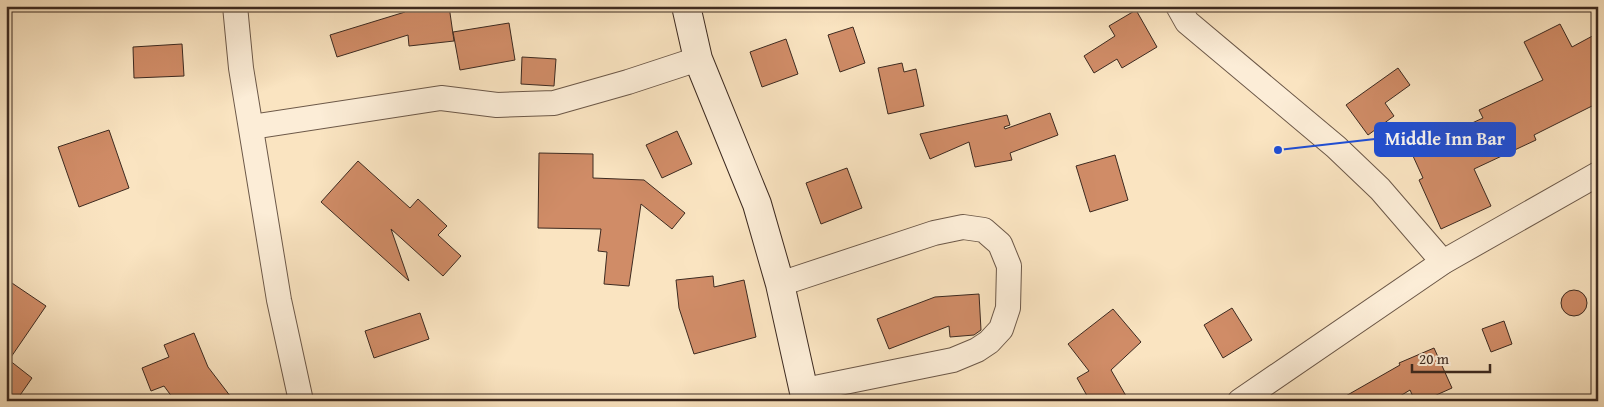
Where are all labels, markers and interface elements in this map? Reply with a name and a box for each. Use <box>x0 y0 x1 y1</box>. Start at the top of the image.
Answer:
callout: Middle Inn Bar <box>1375 123 1515 156</box>
text: Middle Inn Bar <box>1385 125 1506 152</box>
scale bar <box>1412 342 1489 374</box>
text: 20 m <box>1419 348 1450 369</box>

